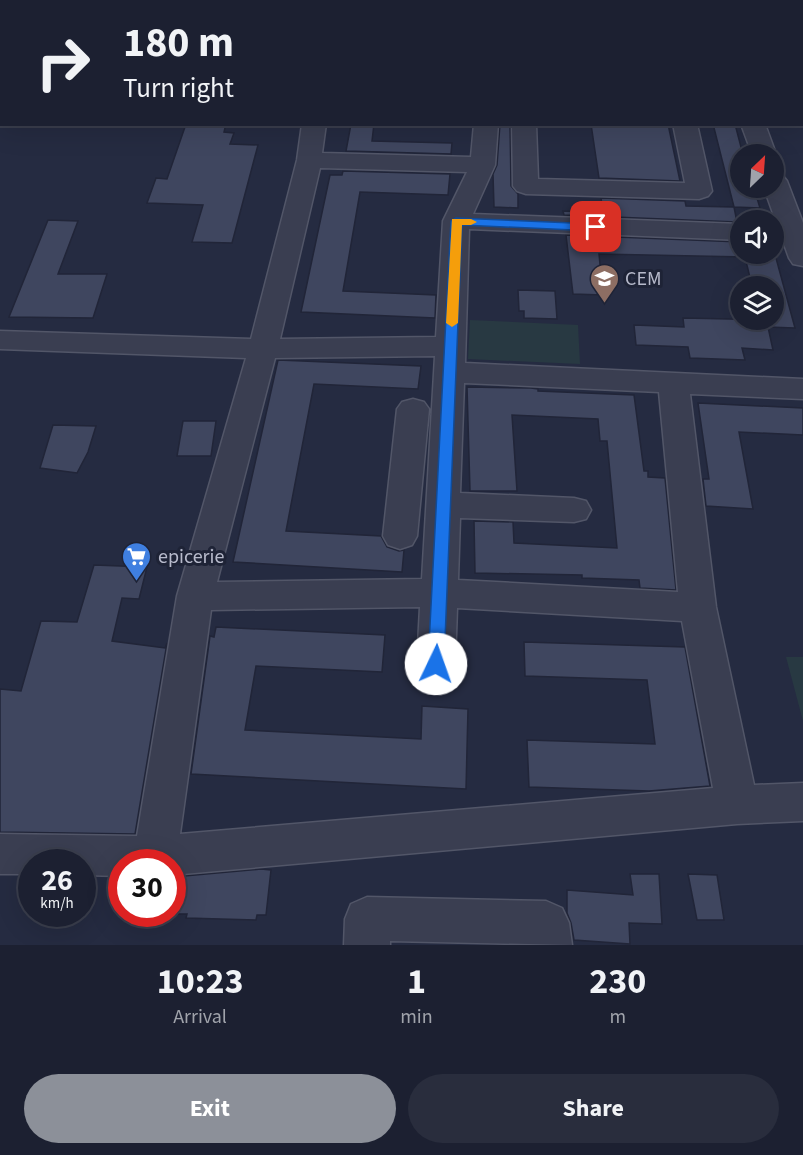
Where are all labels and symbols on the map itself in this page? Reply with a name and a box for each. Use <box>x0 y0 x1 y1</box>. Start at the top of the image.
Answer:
north arrow <box>730 144 784 198</box>
pin <box>570 201 621 252</box>
school or university icon: CEM <box>588 262 620 304</box>
place label: CEM <box>625 265 662 293</box>
supermarket icon: epicerie <box>121 540 153 582</box>
place label: epicerie <box>158 543 224 571</box>
position arrow <box>404 632 468 696</box>
speed limit sign: 30 <box>108 849 186 927</box>

